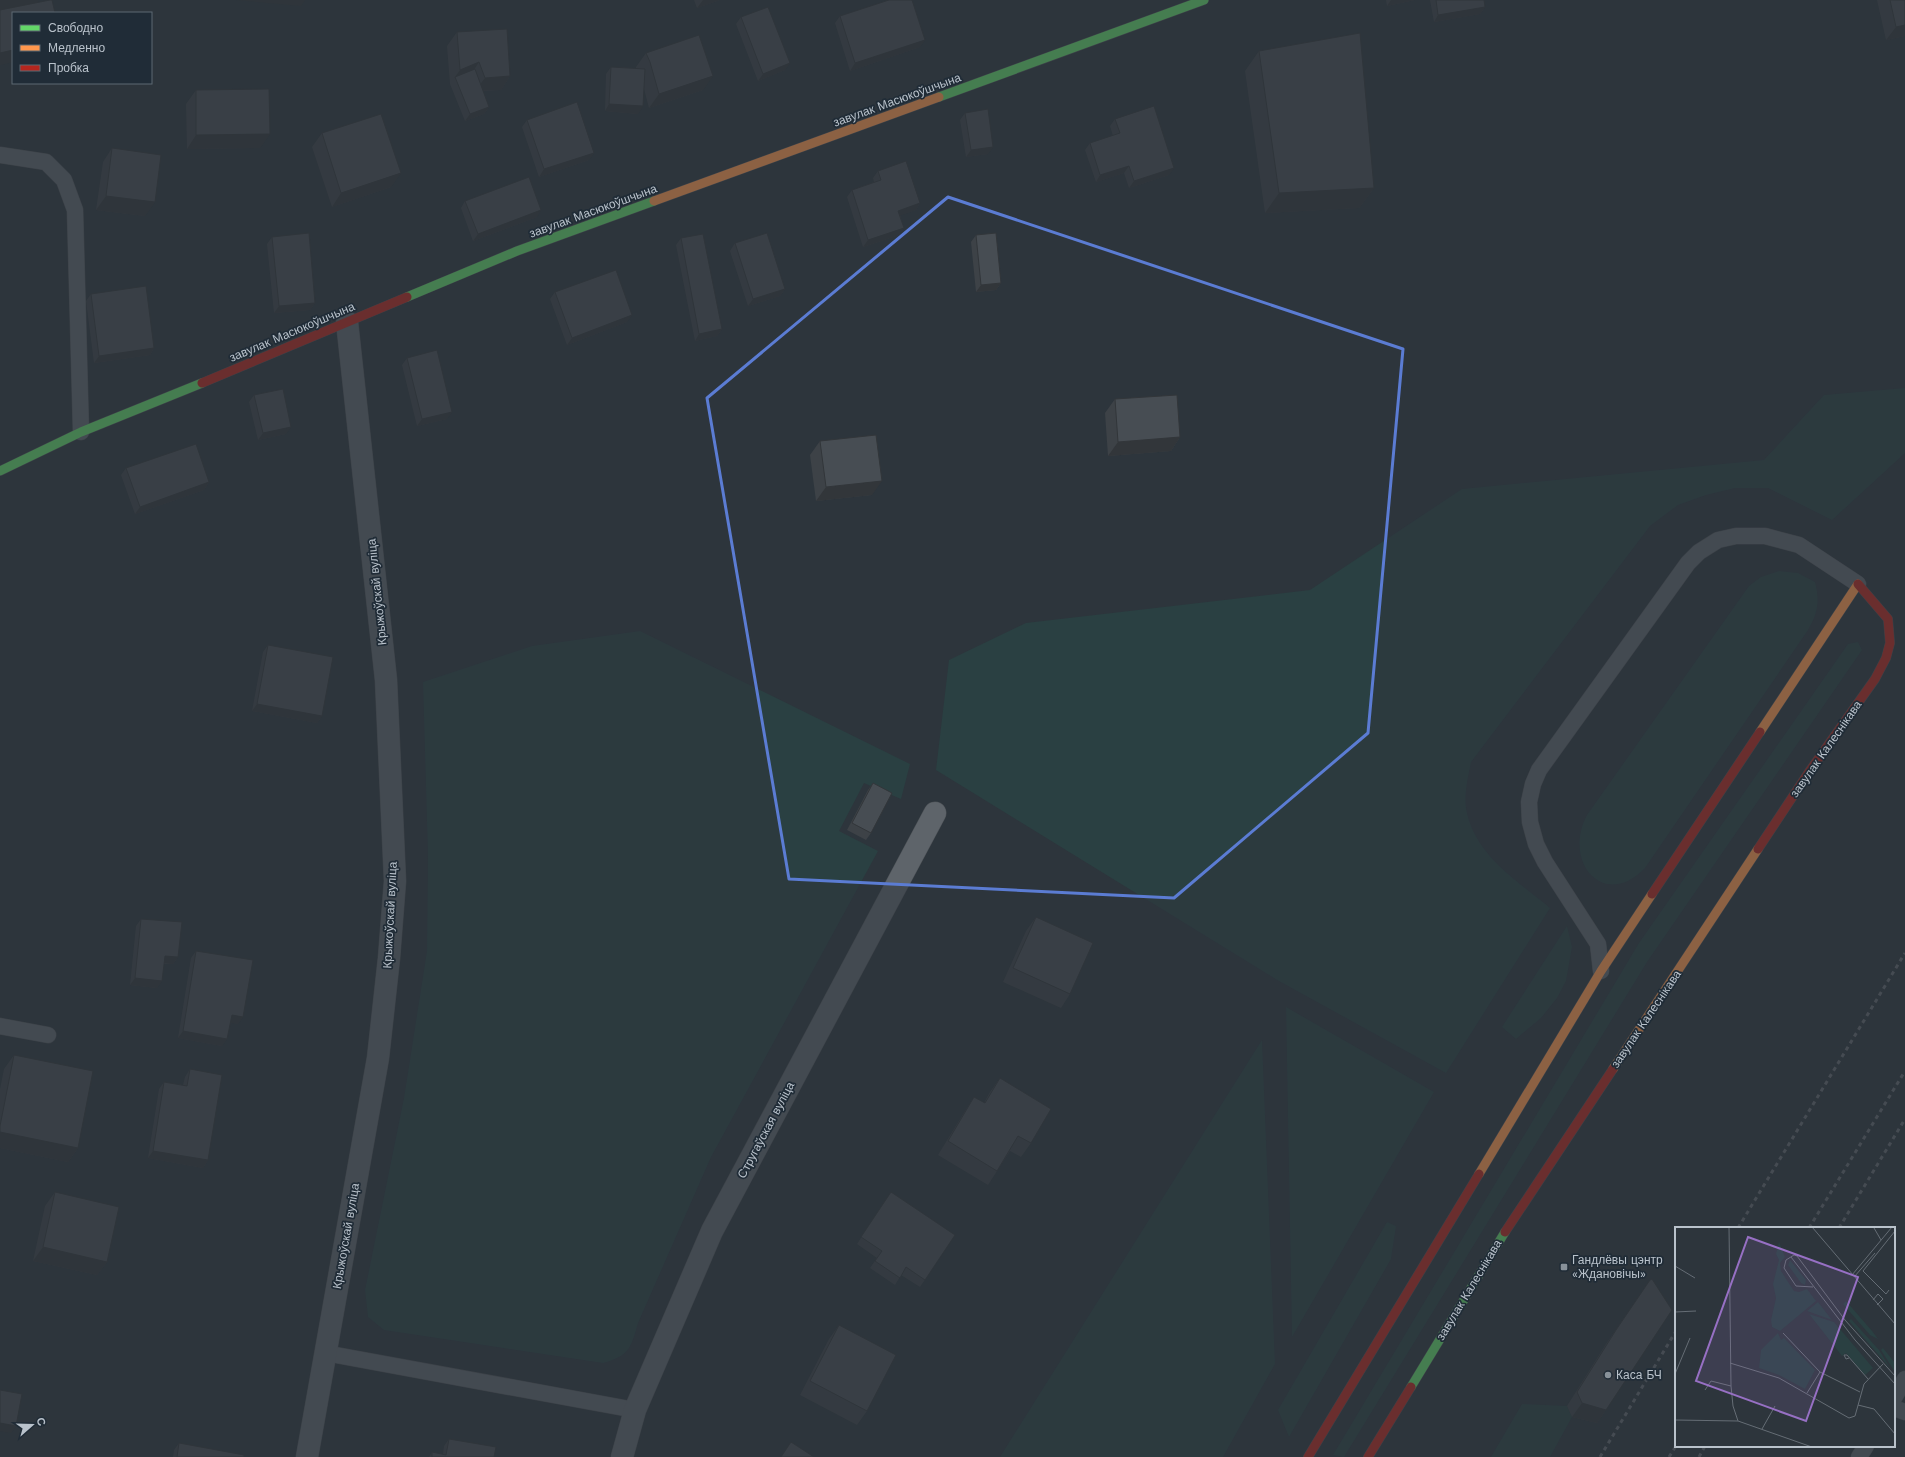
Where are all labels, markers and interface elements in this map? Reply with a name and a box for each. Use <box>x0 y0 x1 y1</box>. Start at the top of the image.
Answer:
legend <box>12 12 152 84</box>
text: Свободно <box>48 21 103 35</box>
text: Медленно <box>48 41 105 55</box>
text: Пробка <box>48 61 89 75</box>
street label: завулак Масюкоўшчына <box>831 70 963 130</box>
street label: завулак Масюкоўшчына <box>527 181 659 241</box>
street label: завулак Масюкоўшчына <box>227 299 357 365</box>
street label: Крыжоўскай вуліца <box>364 538 390 646</box>
street label: завулак Калеснікава <box>1787 698 1865 800</box>
street label: Крыжоўскай вуліца <box>380 861 400 969</box>
street label: завулак Калеснікава <box>1608 967 1684 1070</box>
street label: Стругаўская вуліца <box>735 1079 798 1181</box>
street label: Крыжоўскай вуліца <box>330 1182 362 1290</box>
inset map <box>1675 1227 1895 1447</box>
street label: завулак Калеснікава <box>1433 1237 1505 1343</box>
place label: Гандлёвы цэнтр «Ждановічы» <box>1572 1253 1663 1281</box>
marker: Гандлёвы цэнтр «Ждановічы» <box>1559 1262 1569 1272</box>
place label: Каса БЧ <box>1616 1368 1662 1382</box>
marker: Каса БЧ <box>1603 1370 1613 1380</box>
north arrow <box>12 1405 52 1445</box>
text: С <box>33 1416 48 1428</box>

